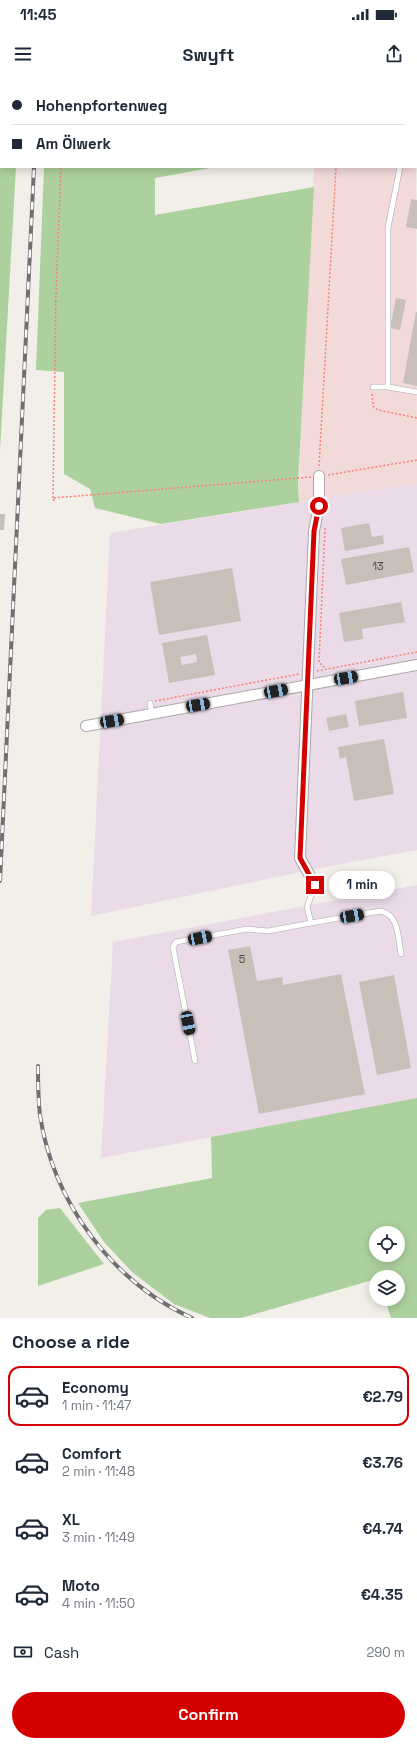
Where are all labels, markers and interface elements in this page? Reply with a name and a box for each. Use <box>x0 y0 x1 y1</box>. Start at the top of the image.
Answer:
text: 11:45 <box>20 5 57 24</box>
icon: menu <box>12 43 34 65</box>
text: Swyft <box>183 43 234 66</box>
icon: share <box>383 43 405 65</box>
text: Hohenpfortenweg <box>36 96 167 115</box>
text: Am Ölwerk <box>36 134 111 153</box>
route start <box>310 497 328 515</box>
house number: 13 <box>372 559 384 573</box>
car <box>333 670 359 686</box>
car <box>263 683 289 699</box>
car <box>185 697 211 713</box>
car <box>99 713 125 729</box>
callout: 1 min <box>329 871 395 899</box>
route end <box>306 876 324 894</box>
text: 1 min <box>346 876 378 893</box>
car <box>339 908 365 924</box>
car <box>187 930 213 946</box>
house number: 5 <box>239 952 246 966</box>
car <box>180 1010 196 1036</box>
map controls <box>369 1226 405 1306</box>
button: locate <box>369 1226 405 1262</box>
button: layers <box>369 1270 405 1306</box>
text: Choose a ride <box>12 1330 130 1353</box>
icon: car <box>14 1378 50 1414</box>
text: Economy <box>62 1378 129 1397</box>
text: €2.79 <box>362 1387 403 1406</box>
text: 1 min · 11:47 <box>62 1397 131 1414</box>
icon: car <box>14 1444 50 1480</box>
text: Comfort <box>62 1444 122 1463</box>
text: €3.76 <box>362 1453 403 1472</box>
text: 2 min · 11:48 <box>62 1463 135 1480</box>
icon: car <box>14 1510 50 1546</box>
text: XL <box>62 1510 80 1529</box>
text: €4.74 <box>362 1519 403 1538</box>
text: 3 min · 11:49 <box>62 1529 135 1546</box>
icon: car <box>14 1576 50 1612</box>
text: Moto <box>62 1576 100 1595</box>
text: €4.35 <box>361 1585 403 1604</box>
text: 4 min · 11:50 <box>62 1595 135 1612</box>
icon: cash <box>12 1641 34 1663</box>
text: Cash <box>44 1643 79 1662</box>
text: 290 m <box>366 1644 405 1661</box>
button: Confirm <box>12 1692 405 1738</box>

